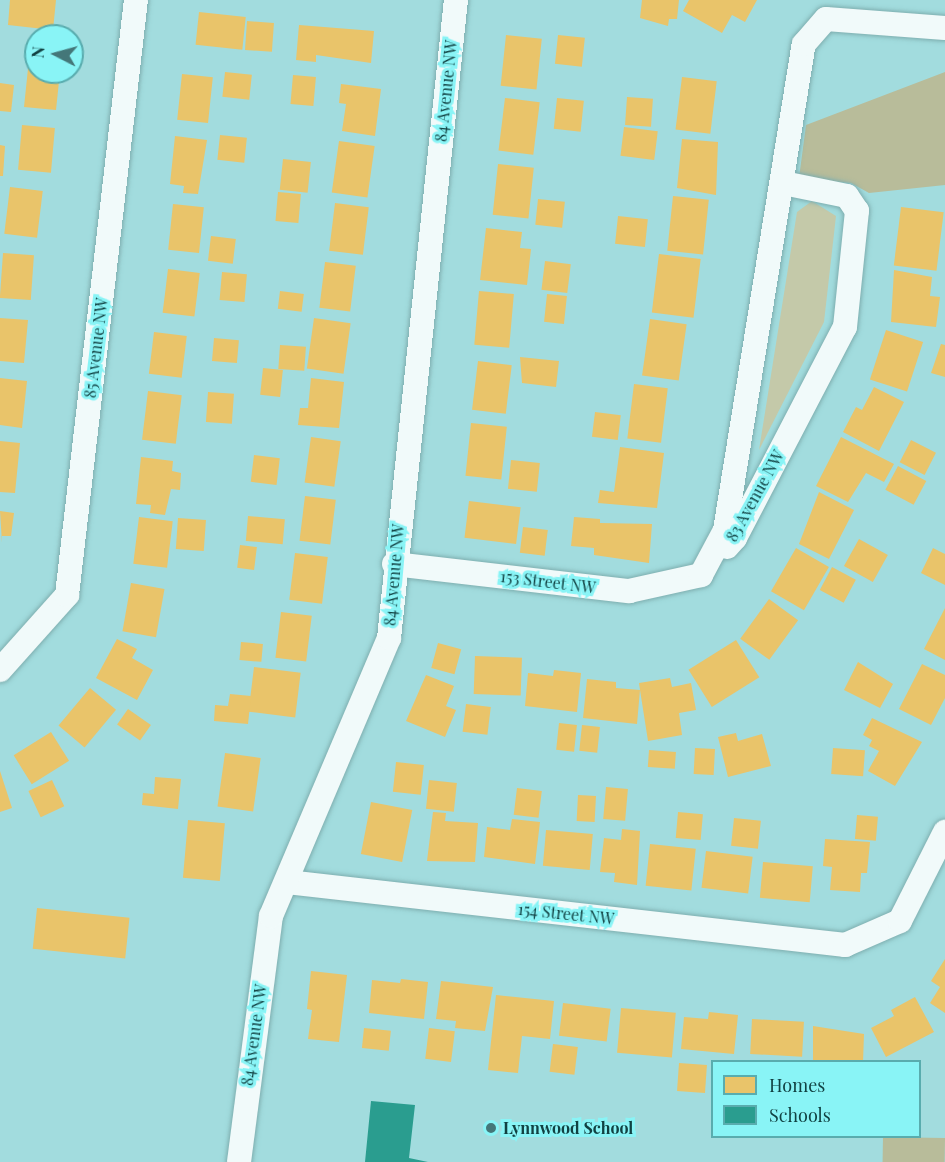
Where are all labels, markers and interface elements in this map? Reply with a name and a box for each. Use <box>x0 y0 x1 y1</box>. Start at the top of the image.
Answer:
north arrow <box>24 24 84 84</box>
street label: 84 Avenue NW <box>431 39 461 143</box>
text: N <box>27 45 49 59</box>
street label: 85 Avenue NW <box>80 296 112 400</box>
street label: 83 Avenue NW <box>722 447 788 545</box>
street label: 84 Avenue NW <box>380 523 408 627</box>
street label: 153 Street NW <box>499 567 597 597</box>
street label: 154 Street NW <box>517 899 615 929</box>
street label: 84 Avenue NW <box>237 983 271 1087</box>
legend <box>711 1060 921 1138</box>
text: Homes <box>769 1073 825 1097</box>
text: Schools <box>769 1103 831 1127</box>
place label: Lynnwood School <box>503 1118 633 1138</box>
marker: Lynnwood School <box>484 1121 498 1135</box>

